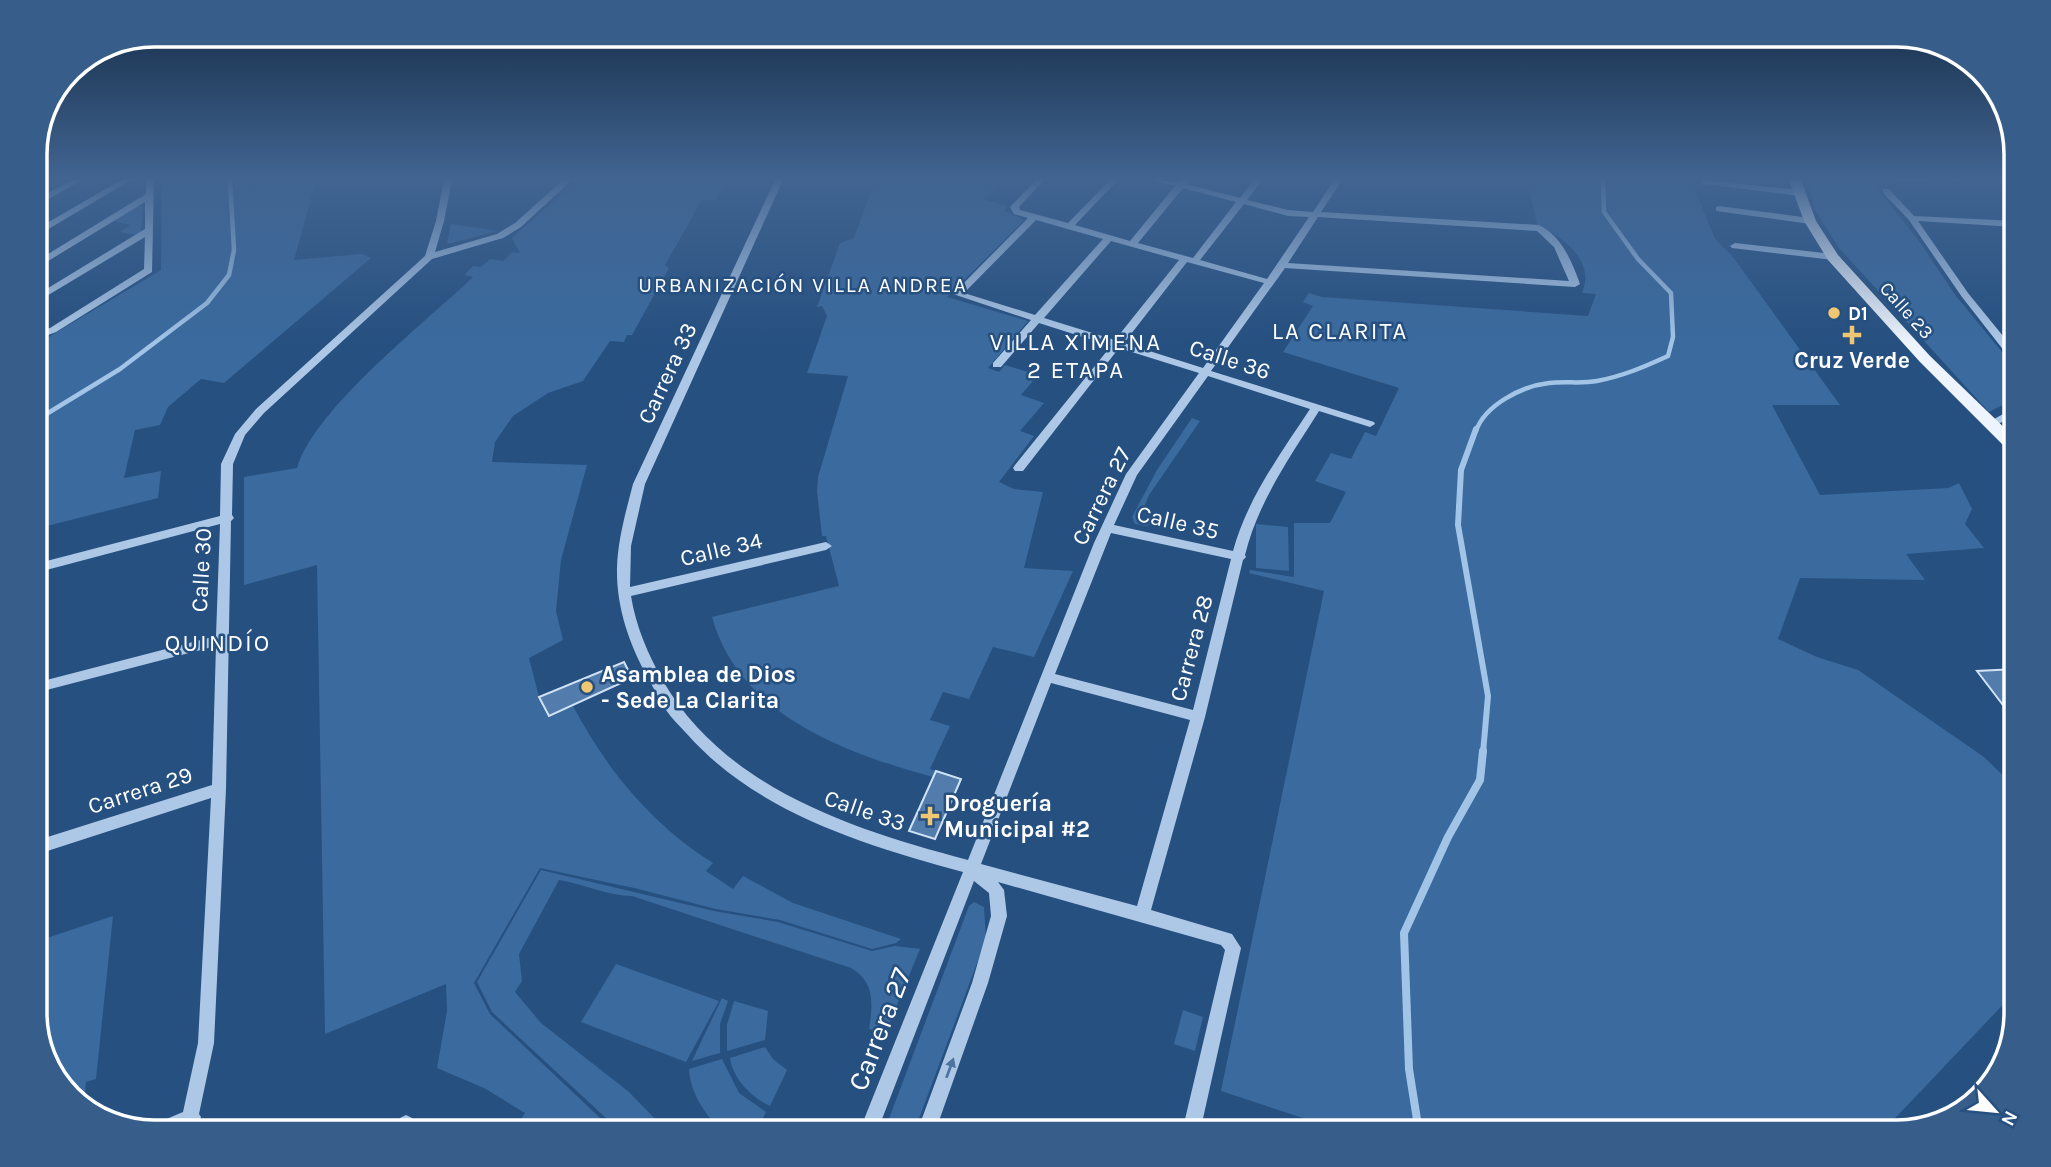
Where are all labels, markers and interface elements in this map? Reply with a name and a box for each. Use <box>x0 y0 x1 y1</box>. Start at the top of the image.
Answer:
district label: URBANIZACIÓN VILLA ANDREA <box>638 273 968 297</box>
street label: Calle 23 <box>1875 278 1938 344</box>
place label: D1 <box>1848 303 1868 325</box>
marker: D1 <box>1826 305 1842 321</box>
district label: LA CLARITA <box>1272 317 1408 345</box>
street label: Carrera 33 <box>632 318 703 428</box>
marker: Cruz Verde <box>1844 327 1860 343</box>
district label: VILLA XIMENA 2 ETAPA <box>990 328 1162 384</box>
street label: Calle 36 <box>1186 334 1274 385</box>
place label: Cruz Verde <box>1794 347 1910 374</box>
street label: Carrera 27 <box>1066 443 1137 550</box>
street label: Calle 35 <box>1134 500 1222 545</box>
street label: Calle 30 <box>186 527 217 613</box>
street label: Calle 34 <box>677 527 765 572</box>
street label: Carrera 28 <box>1164 592 1219 704</box>
district label: QUINDÍO <box>165 628 271 657</box>
place label: Asamblea de Dios - Sede La Clarita <box>601 661 796 714</box>
marker: Asamblea de Dios - Sede La Clarita <box>579 679 595 695</box>
street label: Carrera 29 <box>84 761 196 820</box>
street label: Calle 33 <box>821 784 909 837</box>
place label: Droguería Municipal #2 <box>944 790 1090 843</box>
marker: Droguería Municipal #2 <box>922 808 938 824</box>
street label: Carrera 27 <box>841 963 918 1095</box>
one-way arrow <box>945 1057 956 1078</box>
north arrow <box>1960 1076 2030 1146</box>
text: N <box>1996 1107 2022 1129</box>

